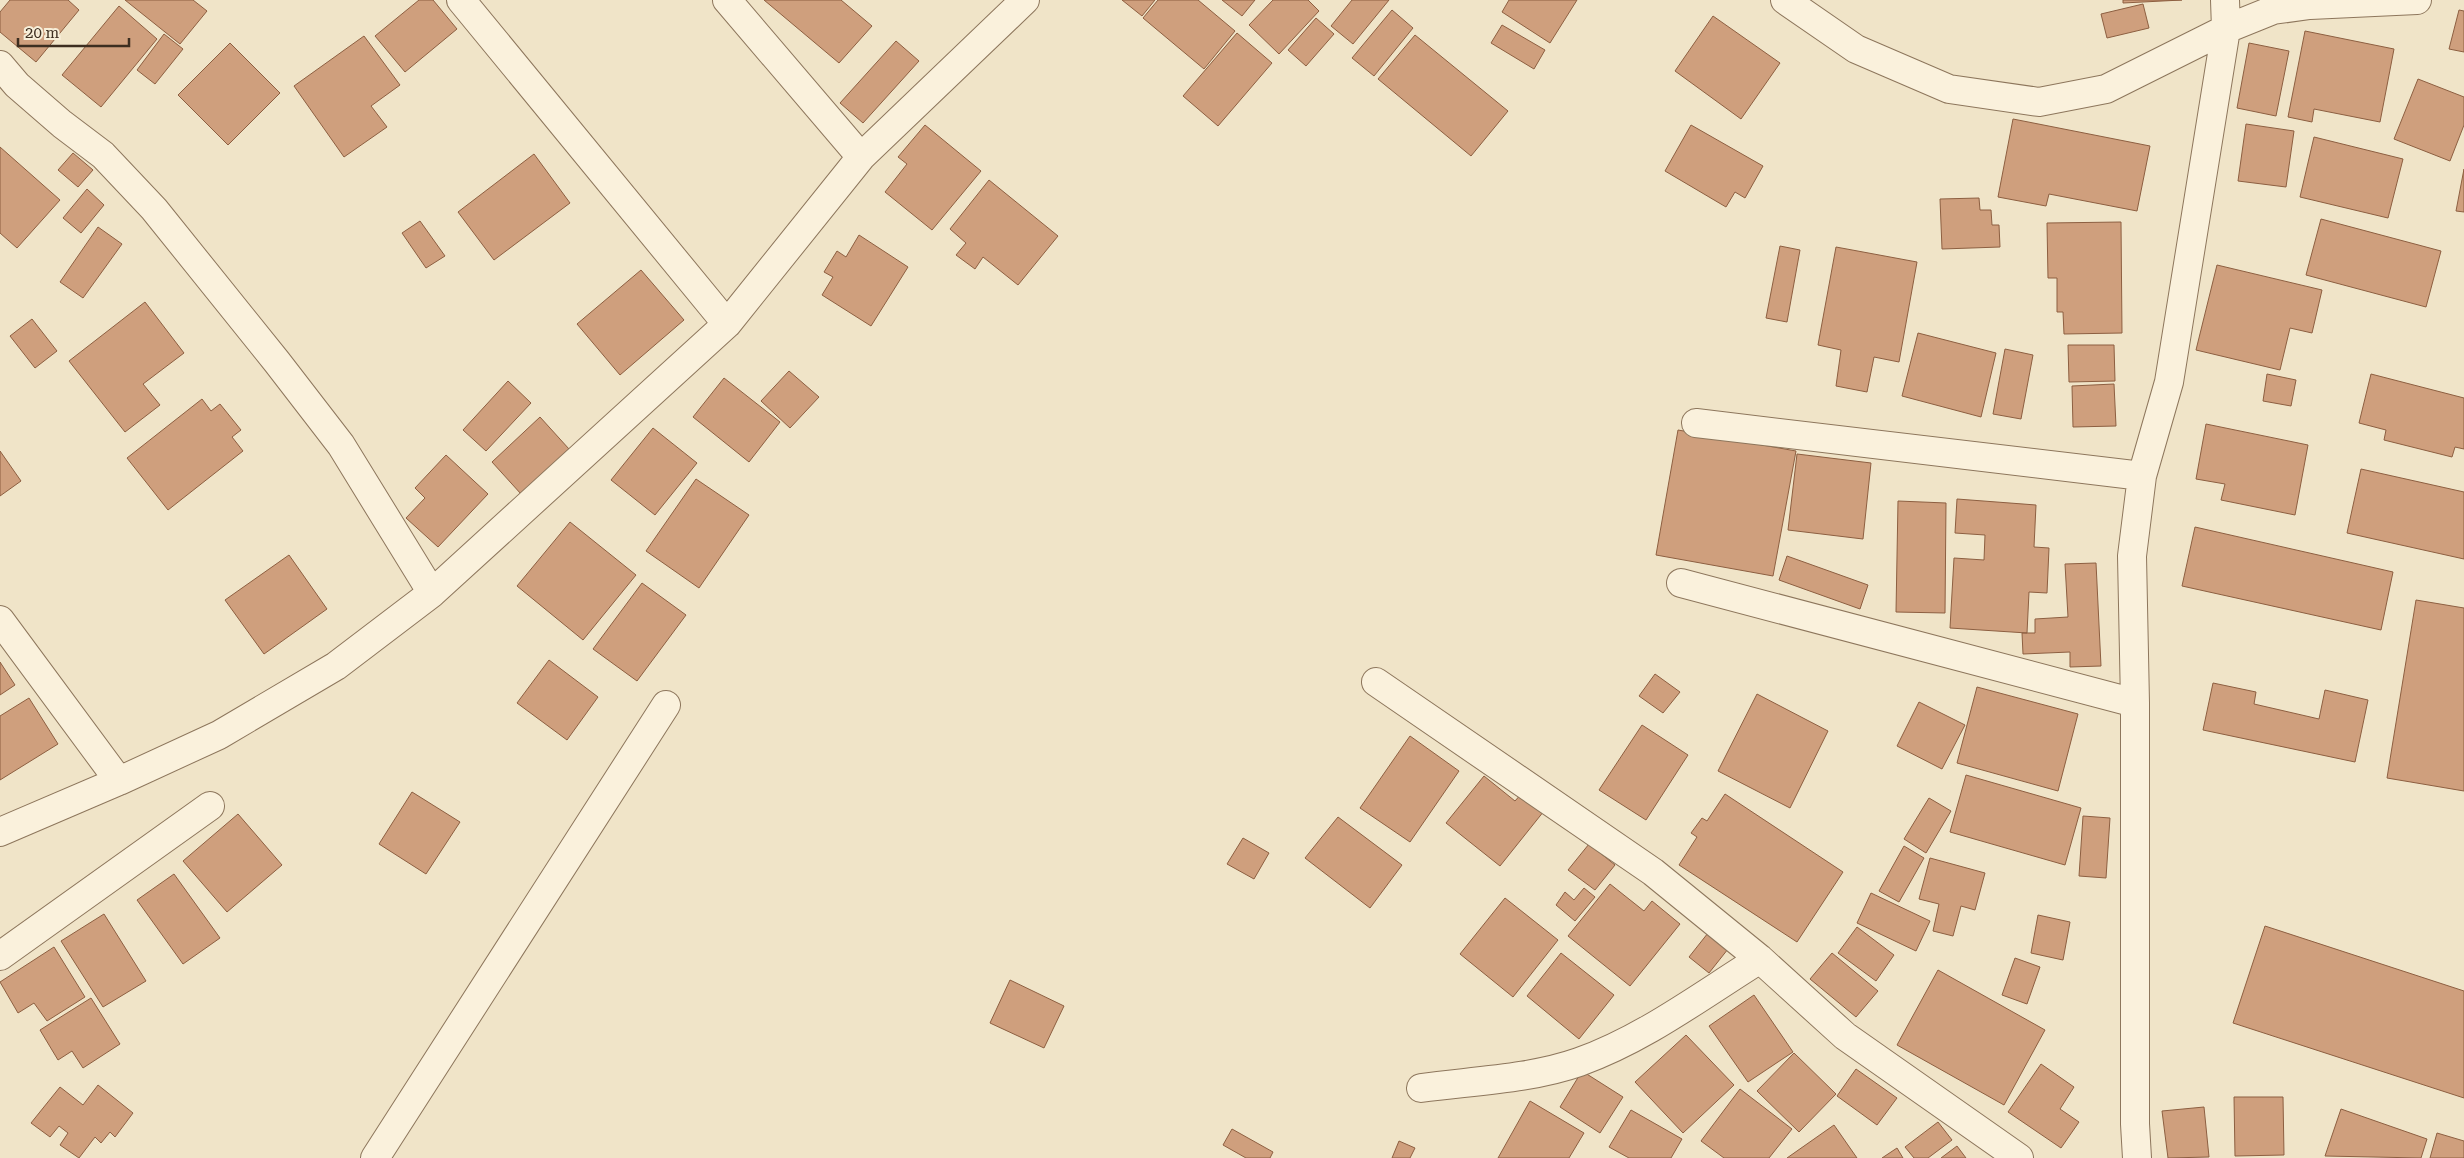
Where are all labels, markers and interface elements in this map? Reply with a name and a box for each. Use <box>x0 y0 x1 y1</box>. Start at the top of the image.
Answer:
scale bar <box>18 15 129 47</box>
text: 20 m <box>25 24 60 42</box>

